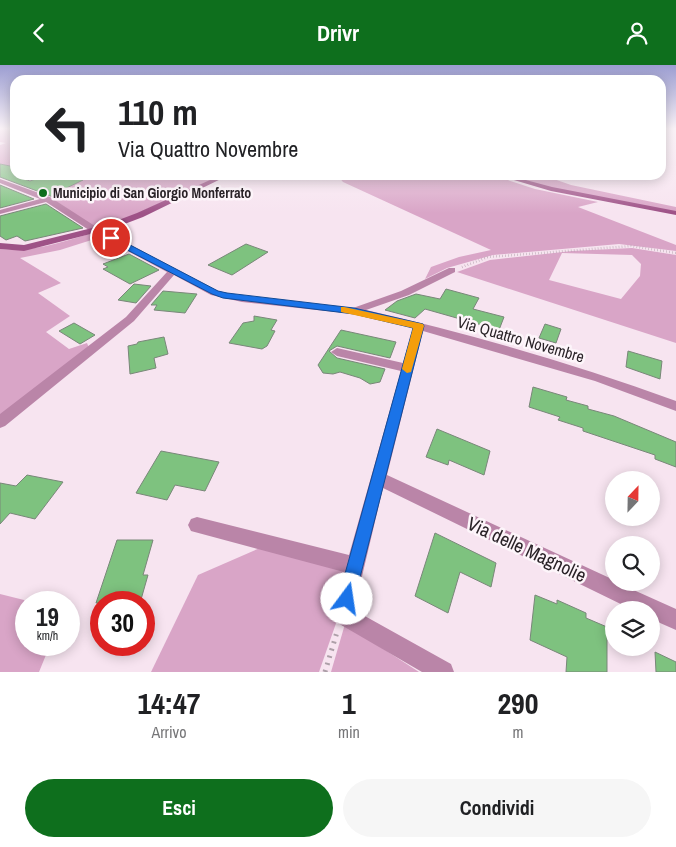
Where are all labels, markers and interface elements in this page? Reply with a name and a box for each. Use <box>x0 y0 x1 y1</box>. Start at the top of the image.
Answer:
text: Drivr <box>317 18 359 48</box>
icon: back <box>25 19 53 47</box>
icon: person <box>623 19 651 47</box>
text: 110 m <box>118 89 198 136</box>
icon: left <box>35 95 100 160</box>
text: Via Quattro Novembre <box>118 134 298 164</box>
place label: Municipio di San Giorgio Monferrato <box>53 184 251 202</box>
marker: Municipio di San Giorgio Monferrato <box>37 187 49 199</box>
pin <box>90 217 132 259</box>
icon: arrive <box>97 224 125 252</box>
street label: Via Quattro Novembre <box>455 310 587 368</box>
north arrow <box>605 471 660 526</box>
map controls <box>605 471 660 656</box>
street label: Via delle Magnolie <box>463 510 591 588</box>
button: search <box>605 536 660 591</box>
position arrow <box>320 572 372 624</box>
speed limit sign: 30 <box>90 591 155 656</box>
text: 19 <box>36 600 59 634</box>
button: layers <box>605 601 660 656</box>
text: km/h <box>37 628 58 644</box>
text: 14:47 <box>138 683 200 723</box>
text: 1 <box>342 683 356 723</box>
text: 290 <box>497 683 538 723</box>
text: Arrivo <box>151 721 186 743</box>
text: min <box>338 721 360 743</box>
text: m <box>512 721 523 743</box>
button: Esci <box>25 779 333 837</box>
button: Condividi <box>343 779 651 837</box>

